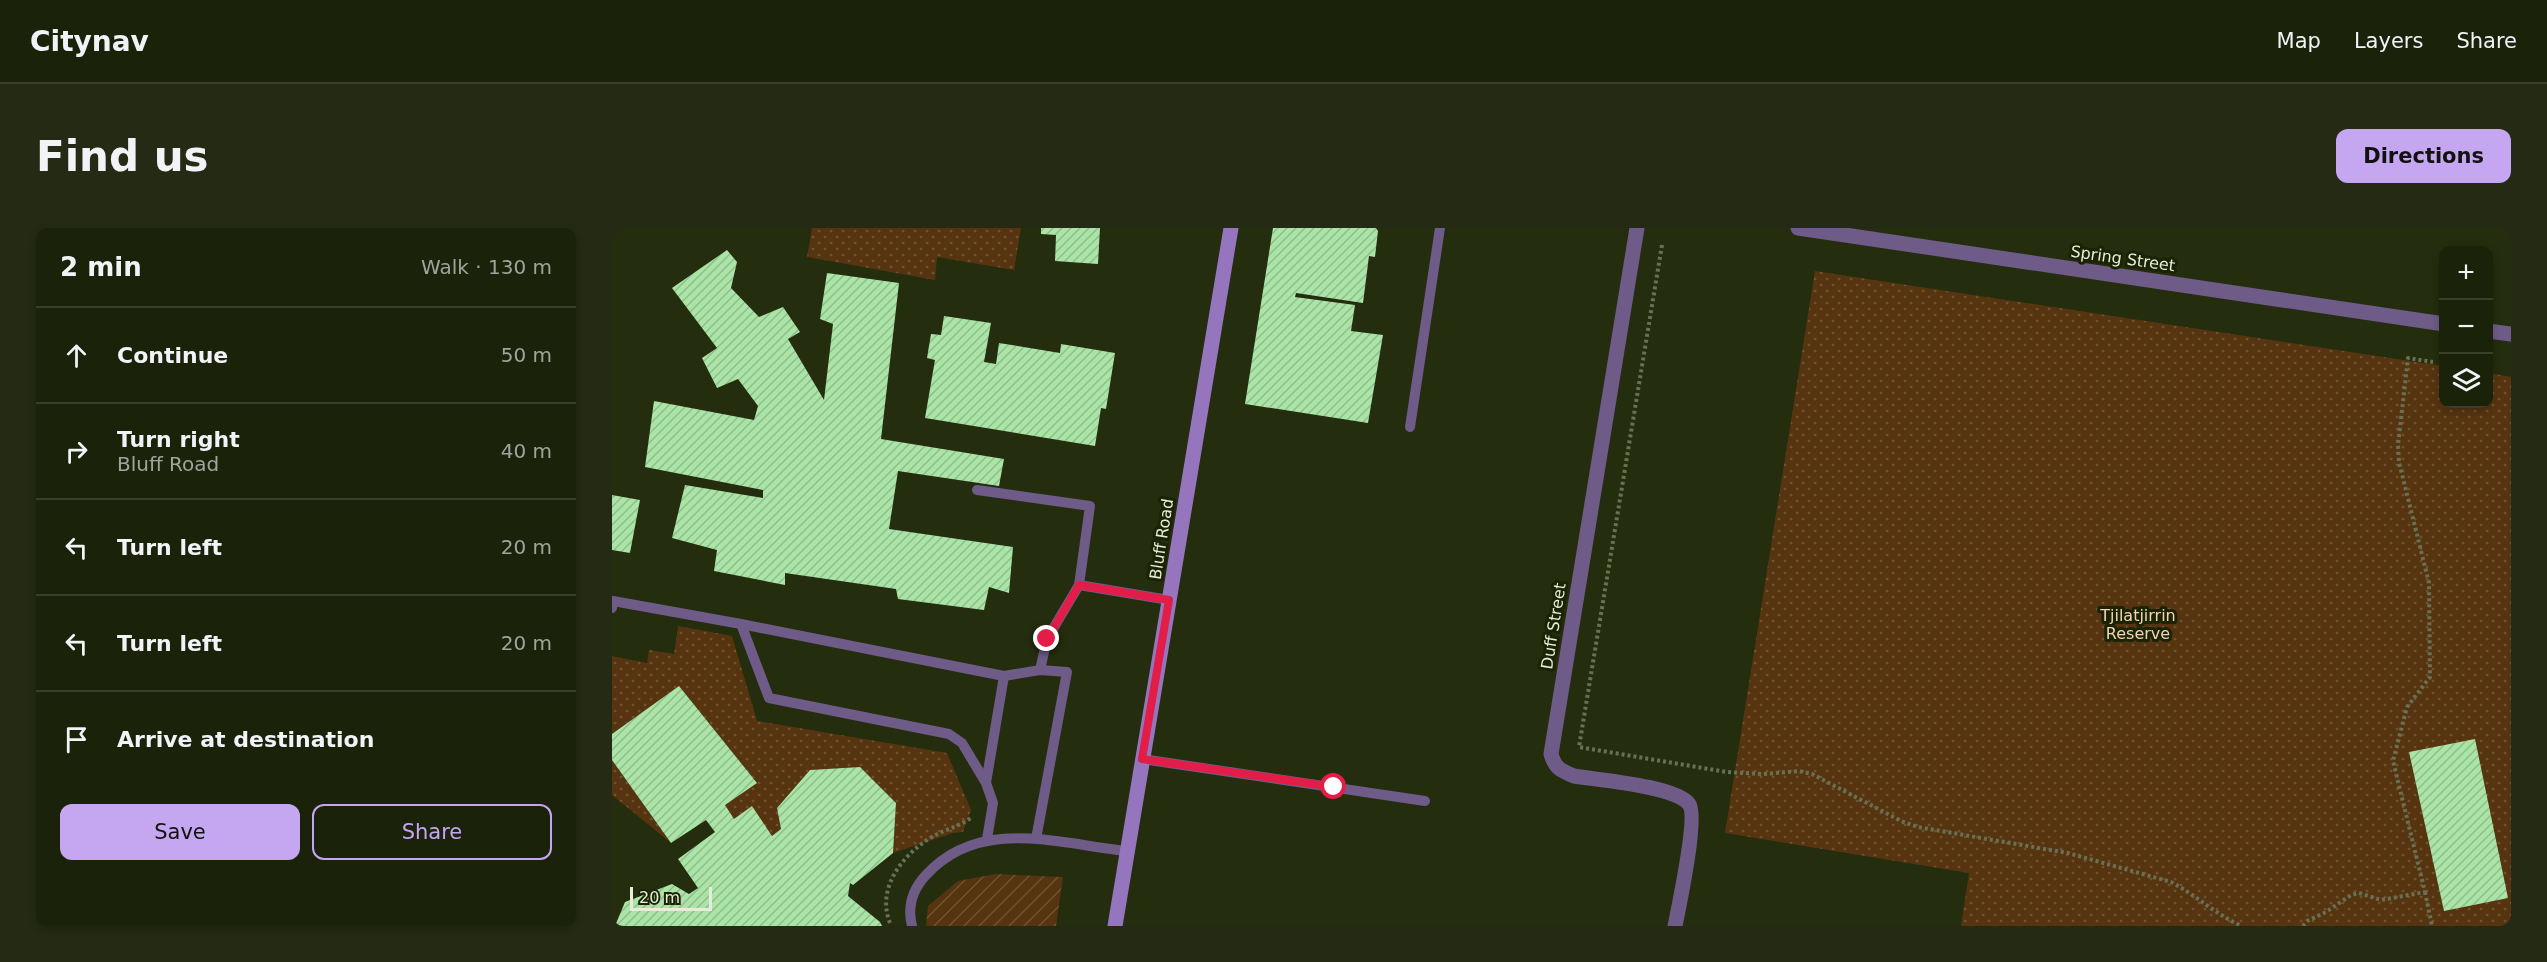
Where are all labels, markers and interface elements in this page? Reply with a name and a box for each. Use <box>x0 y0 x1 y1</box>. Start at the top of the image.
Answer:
text: Citynav <box>30 25 149 58</box>
text: Map <box>2277 29 2321 53</box>
text: Layers <box>2354 29 2423 53</box>
text: Share <box>2456 29 2517 53</box>
button: Directions <box>2336 129 2511 183</box>
text: Find us <box>36 132 209 181</box>
street label: Spring Street <box>2069 242 2176 275</box>
map controls <box>2439 246 2493 408</box>
button: + <box>2439 246 2493 300</box>
text: 2 min <box>60 252 142 282</box>
text: Walk · 130 m <box>421 255 552 279</box>
button: − <box>2439 300 2493 354</box>
icon: ahead <box>60 339 93 372</box>
text: Continue <box>117 343 228 368</box>
text: 50 m <box>501 343 552 367</box>
button: layers <box>2439 354 2493 408</box>
text: Turn right <box>117 427 240 452</box>
icon: right <box>60 435 93 468</box>
text: 40 m <box>501 439 552 463</box>
text: Bluff Road <box>117 452 219 476</box>
street label: Bluff Road <box>1146 497 1177 581</box>
icon: left <box>60 531 93 564</box>
text: Turn left <box>117 535 222 560</box>
text: 20 m <box>501 535 552 559</box>
street label: Duff Street <box>1537 582 1570 671</box>
park label: Tjilatjirrin Reserve <box>2099 606 2176 643</box>
route end <box>1033 625 1059 651</box>
icon: left <box>60 627 93 660</box>
text: Turn left <box>117 631 222 656</box>
text: 20 m <box>501 631 552 655</box>
icon: arrive <box>60 723 93 756</box>
text: Arrive at destination <box>117 727 374 752</box>
route start <box>1320 773 1346 799</box>
button: Save <box>60 804 300 860</box>
button: Share <box>312 804 552 860</box>
scale bar <box>630 884 712 912</box>
text: 20 m <box>639 888 680 907</box>

